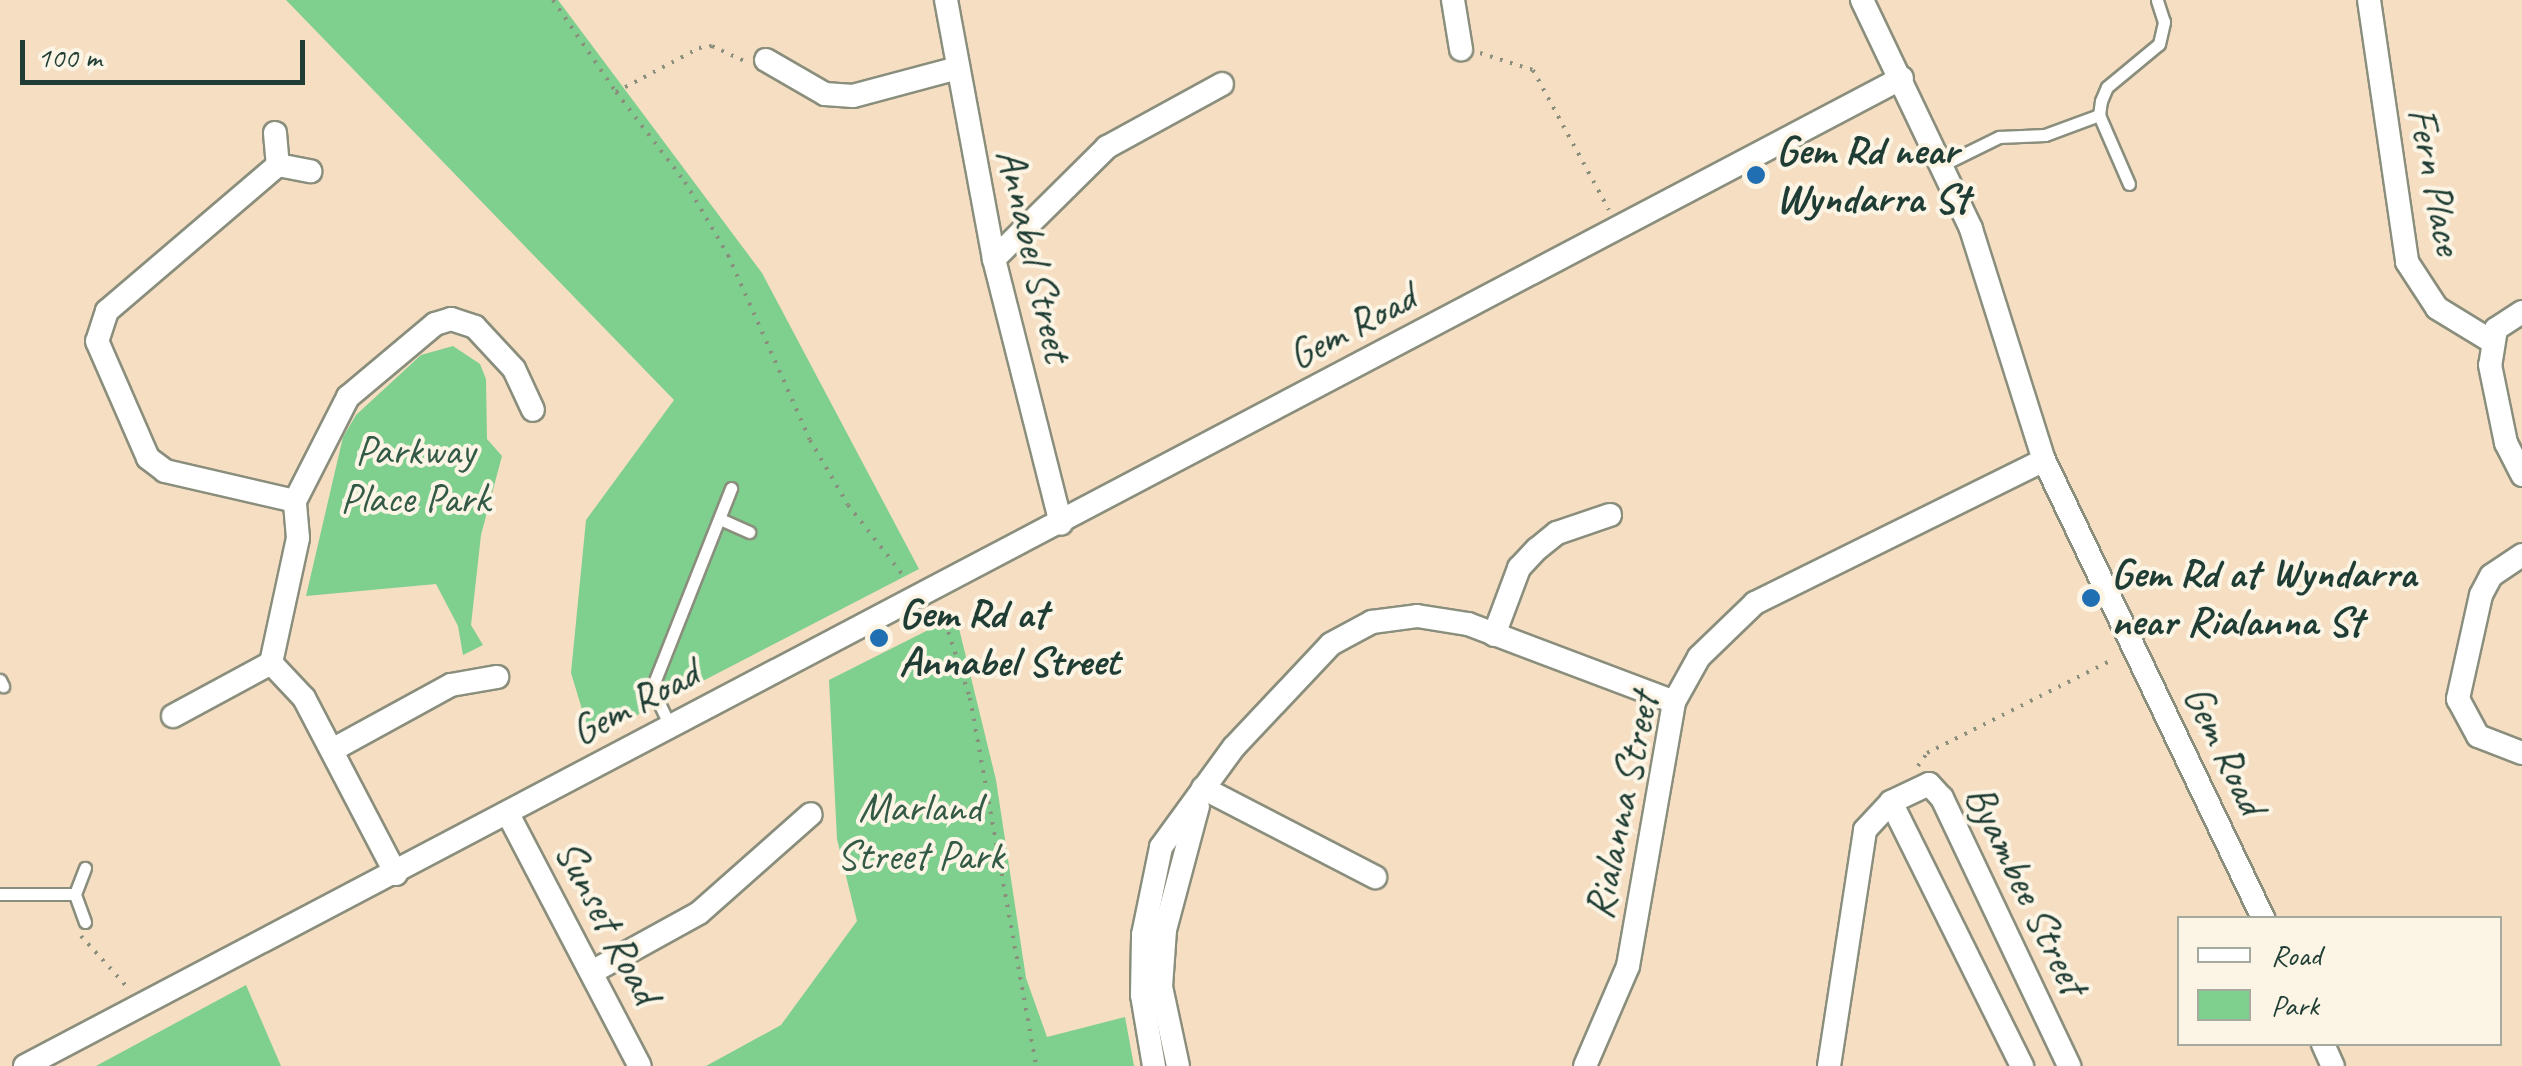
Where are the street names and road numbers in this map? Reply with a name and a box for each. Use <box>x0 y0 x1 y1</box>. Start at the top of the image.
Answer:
street label: Fern Place <box>2396 103 2474 259</box>
street label: Annabel Street <box>985 143 1083 367</box>
street label: Gem Road <box>1279 272 1425 382</box>
street label: Gem Road <box>562 648 708 758</box>
street label: Gem Road <box>2171 677 2277 823</box>
street label: Rialanna Street <box>1574 689 1670 923</box>
street label: Byambee Street <box>1954 777 2098 1003</box>
street label: Sunset Road <box>543 832 671 1012</box>

